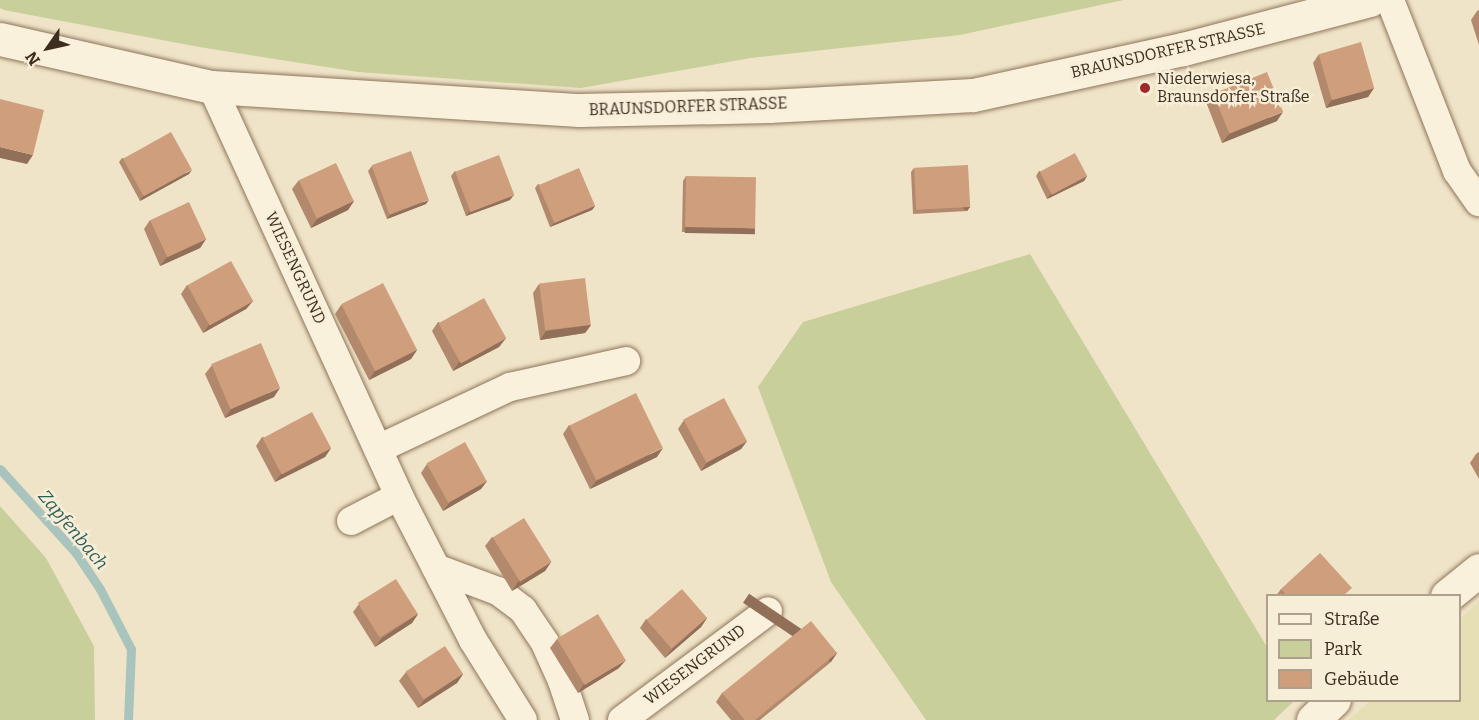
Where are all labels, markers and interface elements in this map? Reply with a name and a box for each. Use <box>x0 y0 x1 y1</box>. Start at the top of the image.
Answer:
north arrow <box>18 18 78 78</box>
street label: BRAUNSDORFER STRASSE <box>1069 19 1267 83</box>
text: N <box>21 48 44 69</box>
place label: Niederwiesa, Braunsdorfer Straße <box>1157 69 1309 107</box>
marker: Niederwiesa, Braunsdorfer Straße <box>1138 81 1152 95</box>
street label: BRAUNSDORFER STRASSE <box>588 94 788 120</box>
street label: WIESENGRUND <box>261 209 329 327</box>
water label: Zapfenbach <box>34 486 112 574</box>
legend <box>1266 594 1461 702</box>
text: Straße <box>1324 608 1380 630</box>
street label: WIESENGRUND <box>641 621 749 709</box>
text: Park <box>1324 638 1362 660</box>
text: Gebäude <box>1324 668 1399 690</box>

